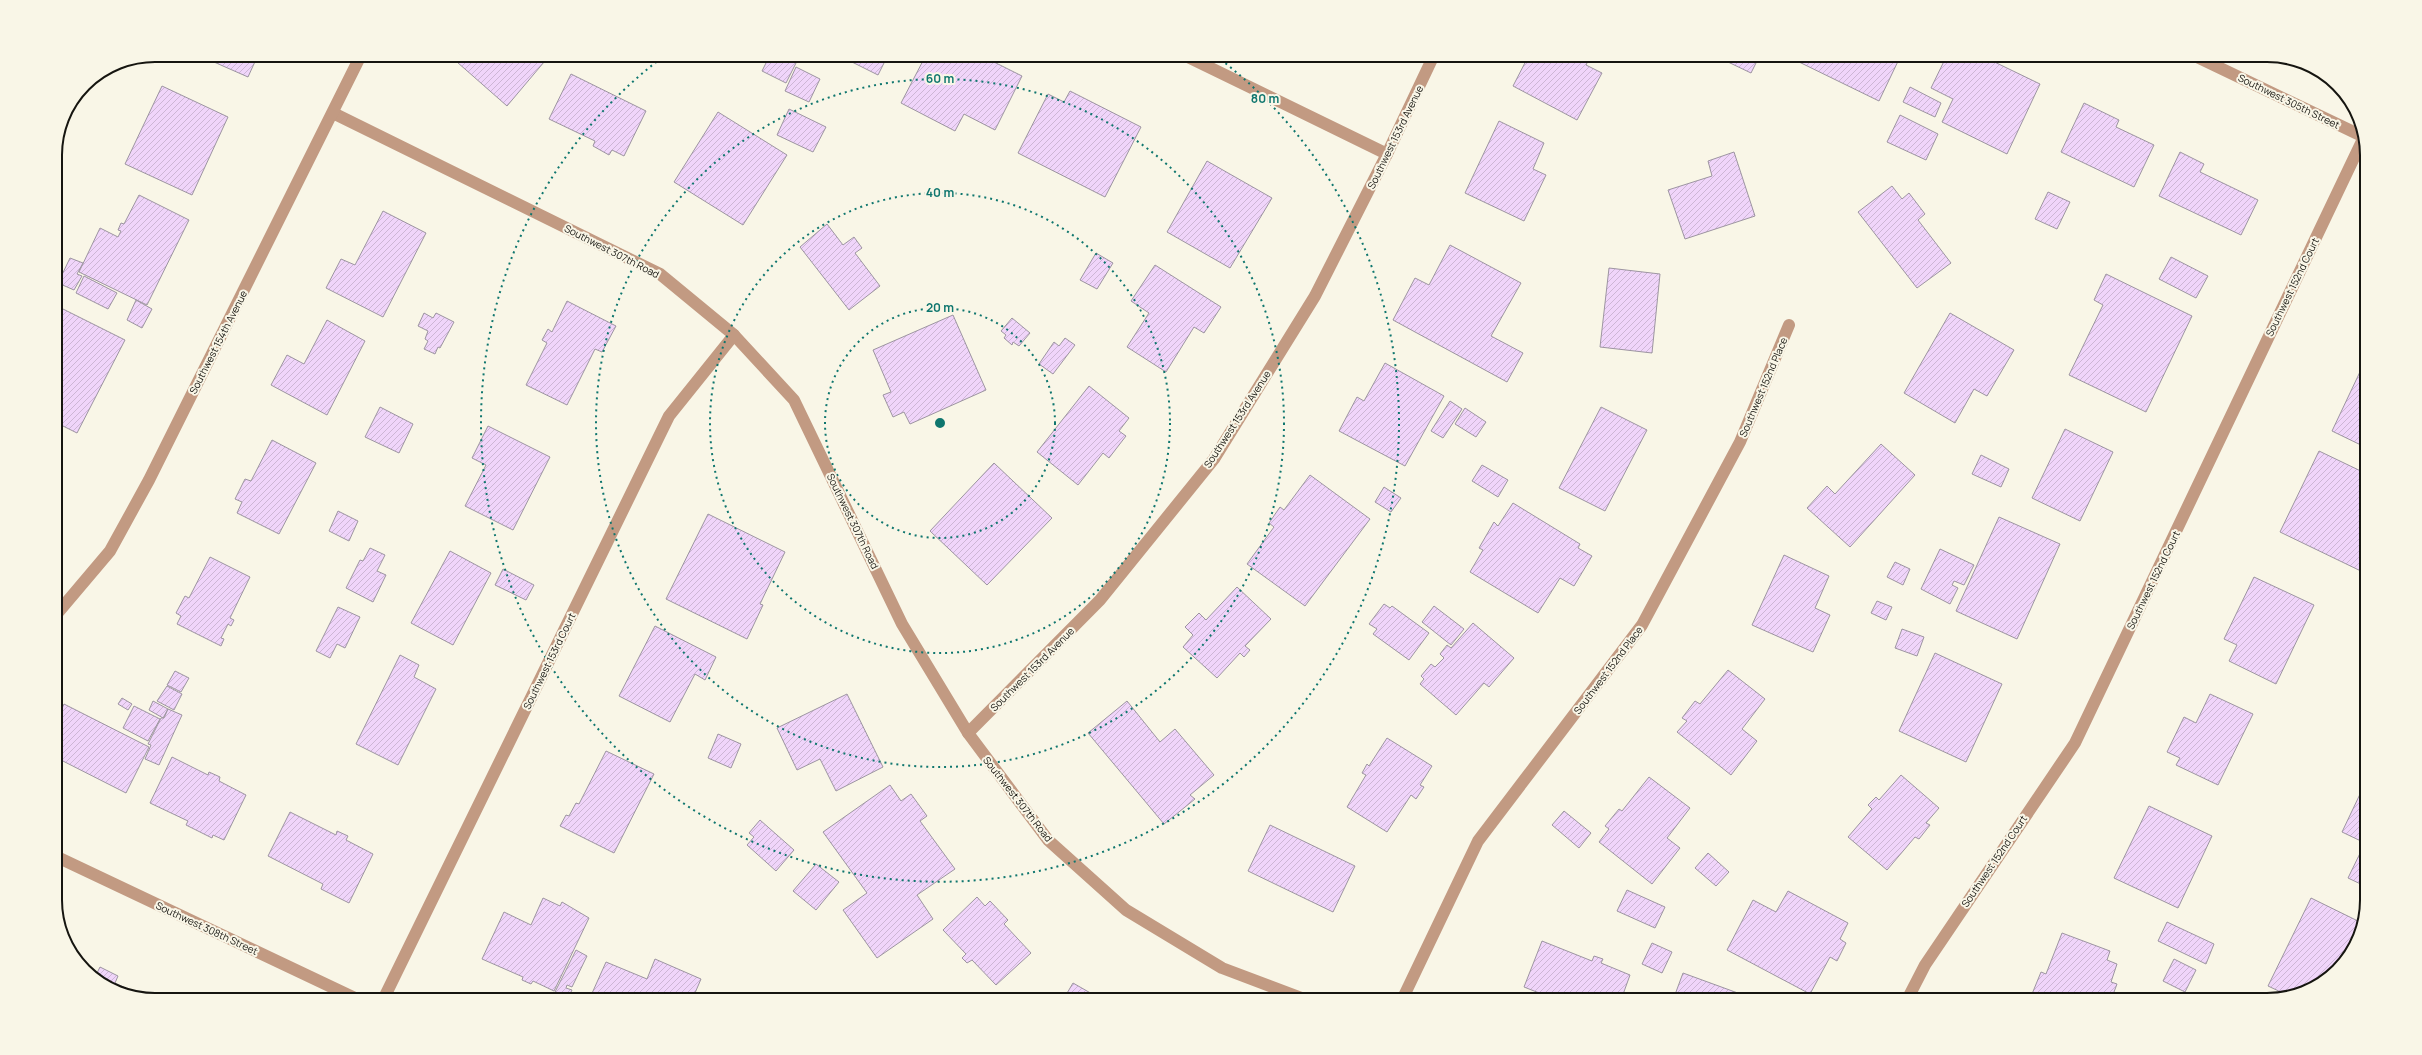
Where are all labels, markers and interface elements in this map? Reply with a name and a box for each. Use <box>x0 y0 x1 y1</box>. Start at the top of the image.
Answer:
text: 60 m <box>926 70 954 87</box>
street label: Southwest 305th Street <box>2236 70 2342 132</box>
street label: Southwest 153rd Avenue <box>1364 83 1426 191</box>
text: 80 m <box>1251 90 1279 107</box>
text: 40 m <box>926 184 954 201</box>
street label: Southwest 307th Road <box>562 221 662 281</box>
street label: Southwest 152nd Court <box>2262 235 2322 339</box>
street label: Southwest 154th Avenue <box>186 288 250 396</box>
text: 20 m <box>926 299 954 316</box>
street label: Southwest 152nd Place <box>1736 335 1790 439</box>
street label: Southwest 153rd Avenue <box>1200 368 1274 470</box>
centre of rings <box>933 416 947 430</box>
street label: Southwest 307th Road <box>824 471 882 571</box>
street label: Southwest 152nd Court <box>2123 528 2183 632</box>
street label: Southwest 153rd Court <box>520 610 578 712</box>
street label: Southwest 152nd Place <box>1570 623 1646 717</box>
street label: Southwest 153rd Avenue <box>987 624 1077 714</box>
street label: Southwest 307th Road <box>980 753 1056 845</box>
street label: Southwest 152nd Court <box>1958 812 2030 910</box>
street label: Southwest 308th Street <box>154 898 260 958</box>

